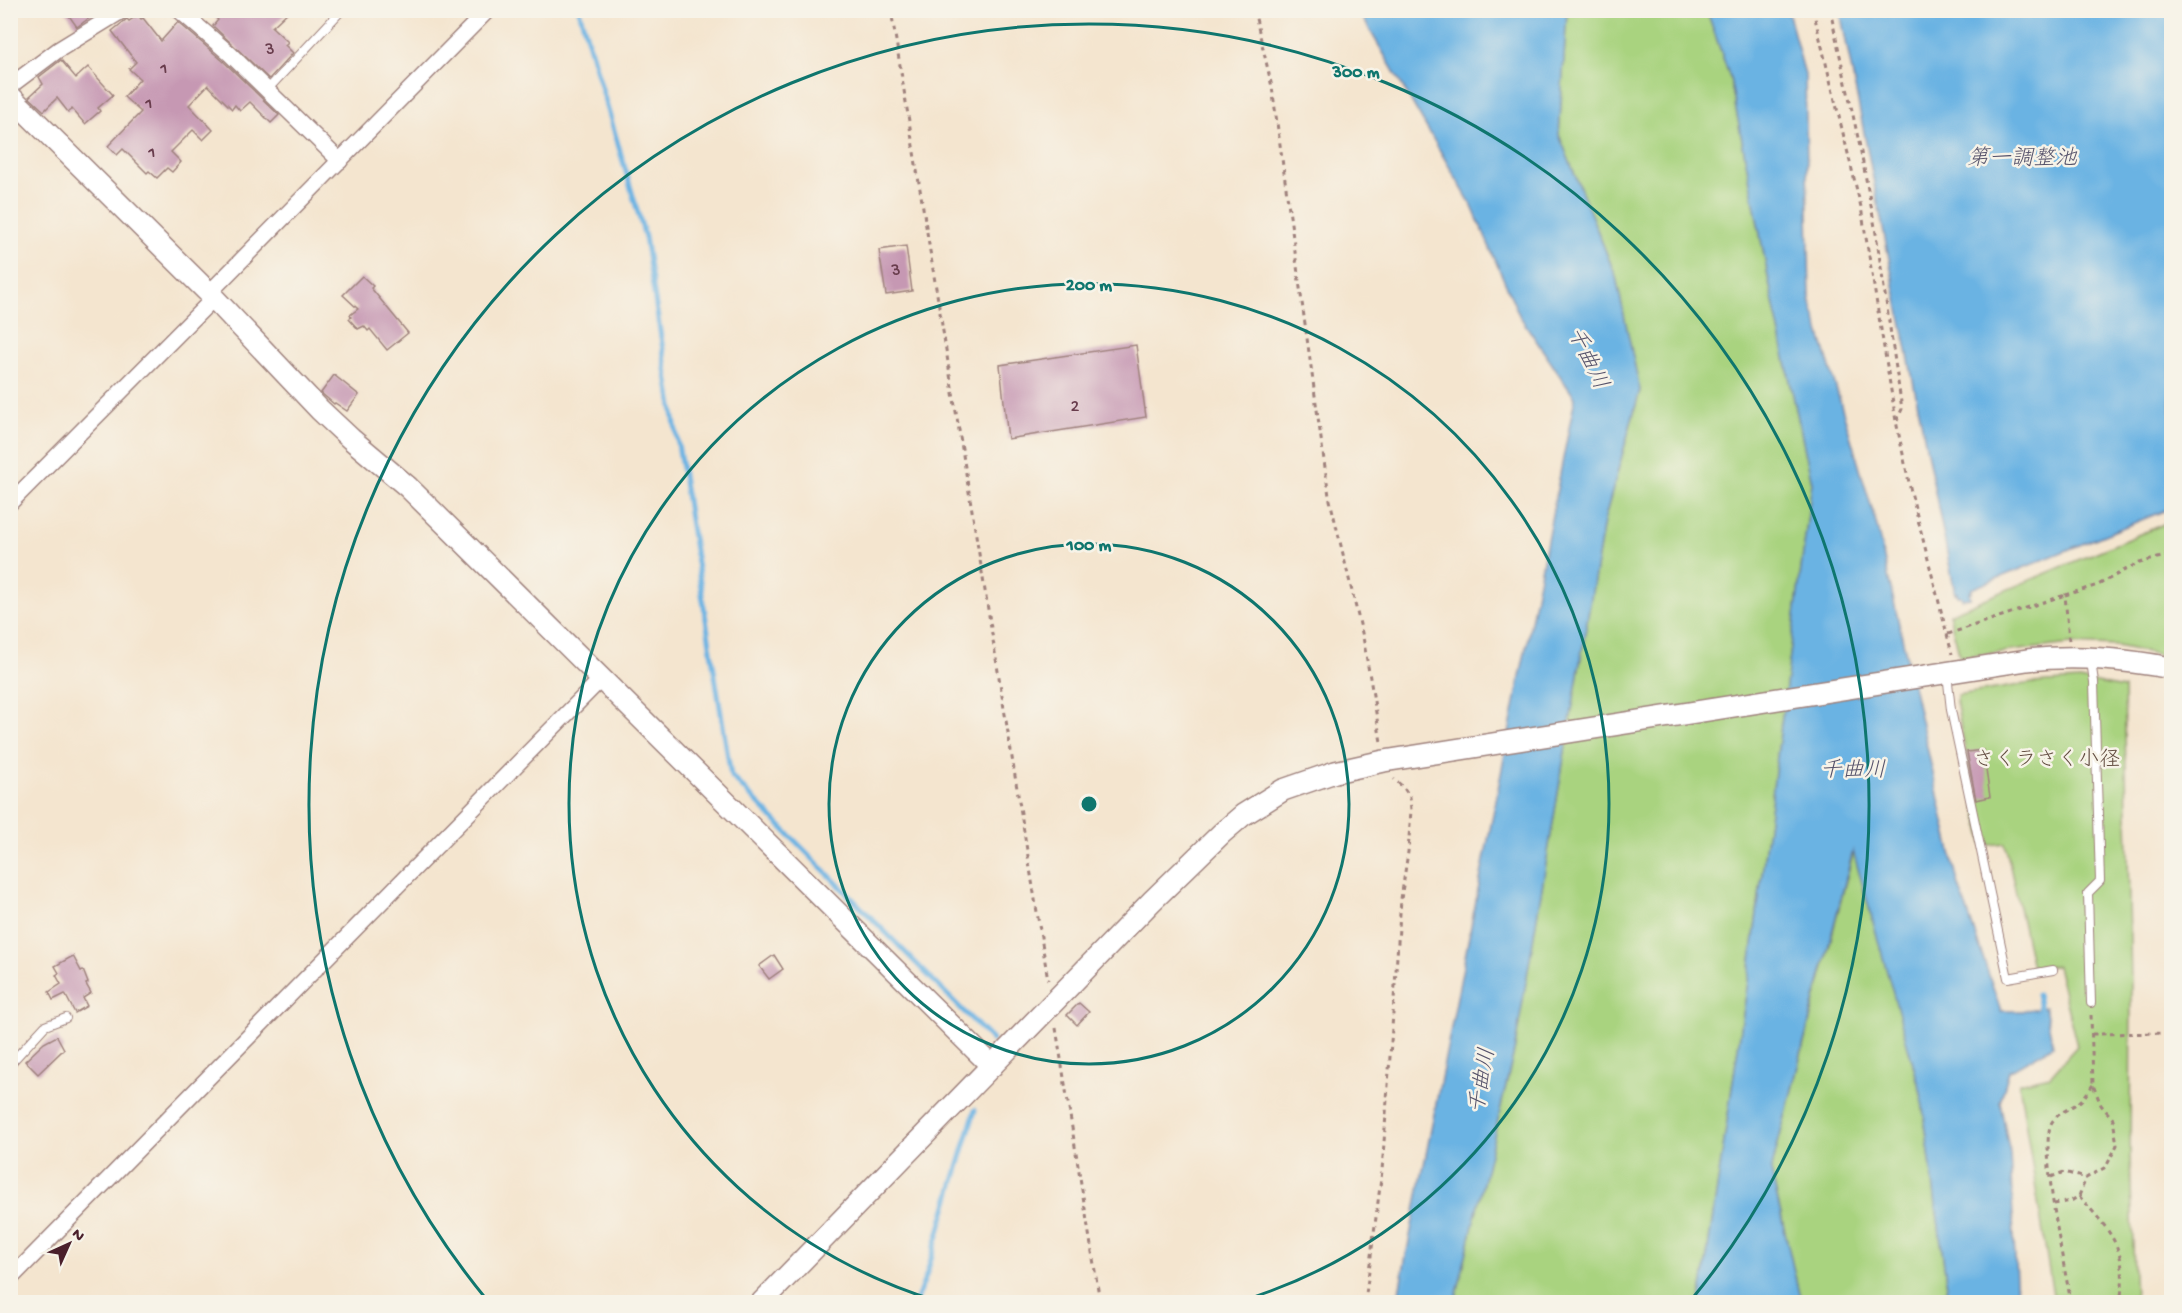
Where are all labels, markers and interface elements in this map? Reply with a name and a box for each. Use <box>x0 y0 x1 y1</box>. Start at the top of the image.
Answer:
house number: 3 <box>264 40 275 61</box>
house number: 1 <box>159 59 168 80</box>
text: 300 m <box>1332 63 1380 84</box>
house number: 1 <box>144 94 153 115</box>
house number: 1 <box>147 143 156 164</box>
water label: 第一調整池 <box>1967 146 2078 173</box>
house number: 3 <box>890 261 901 282</box>
text: 200 m <box>1066 276 1112 297</box>
water label: 千曲川 <box>1560 323 1613 394</box>
house number: 2 <box>1071 397 1080 418</box>
text: 100 m <box>1066 536 1112 557</box>
park label: さくラさく小径 <box>1974 748 2121 774</box>
water label: 千曲川 <box>1820 758 1886 785</box>
centre of rings <box>1079 794 1099 814</box>
water label: 千曲川 <box>1464 1046 1503 1116</box>
north arrow <box>39 1214 99 1274</box>
text: N <box>67 1225 88 1247</box>

